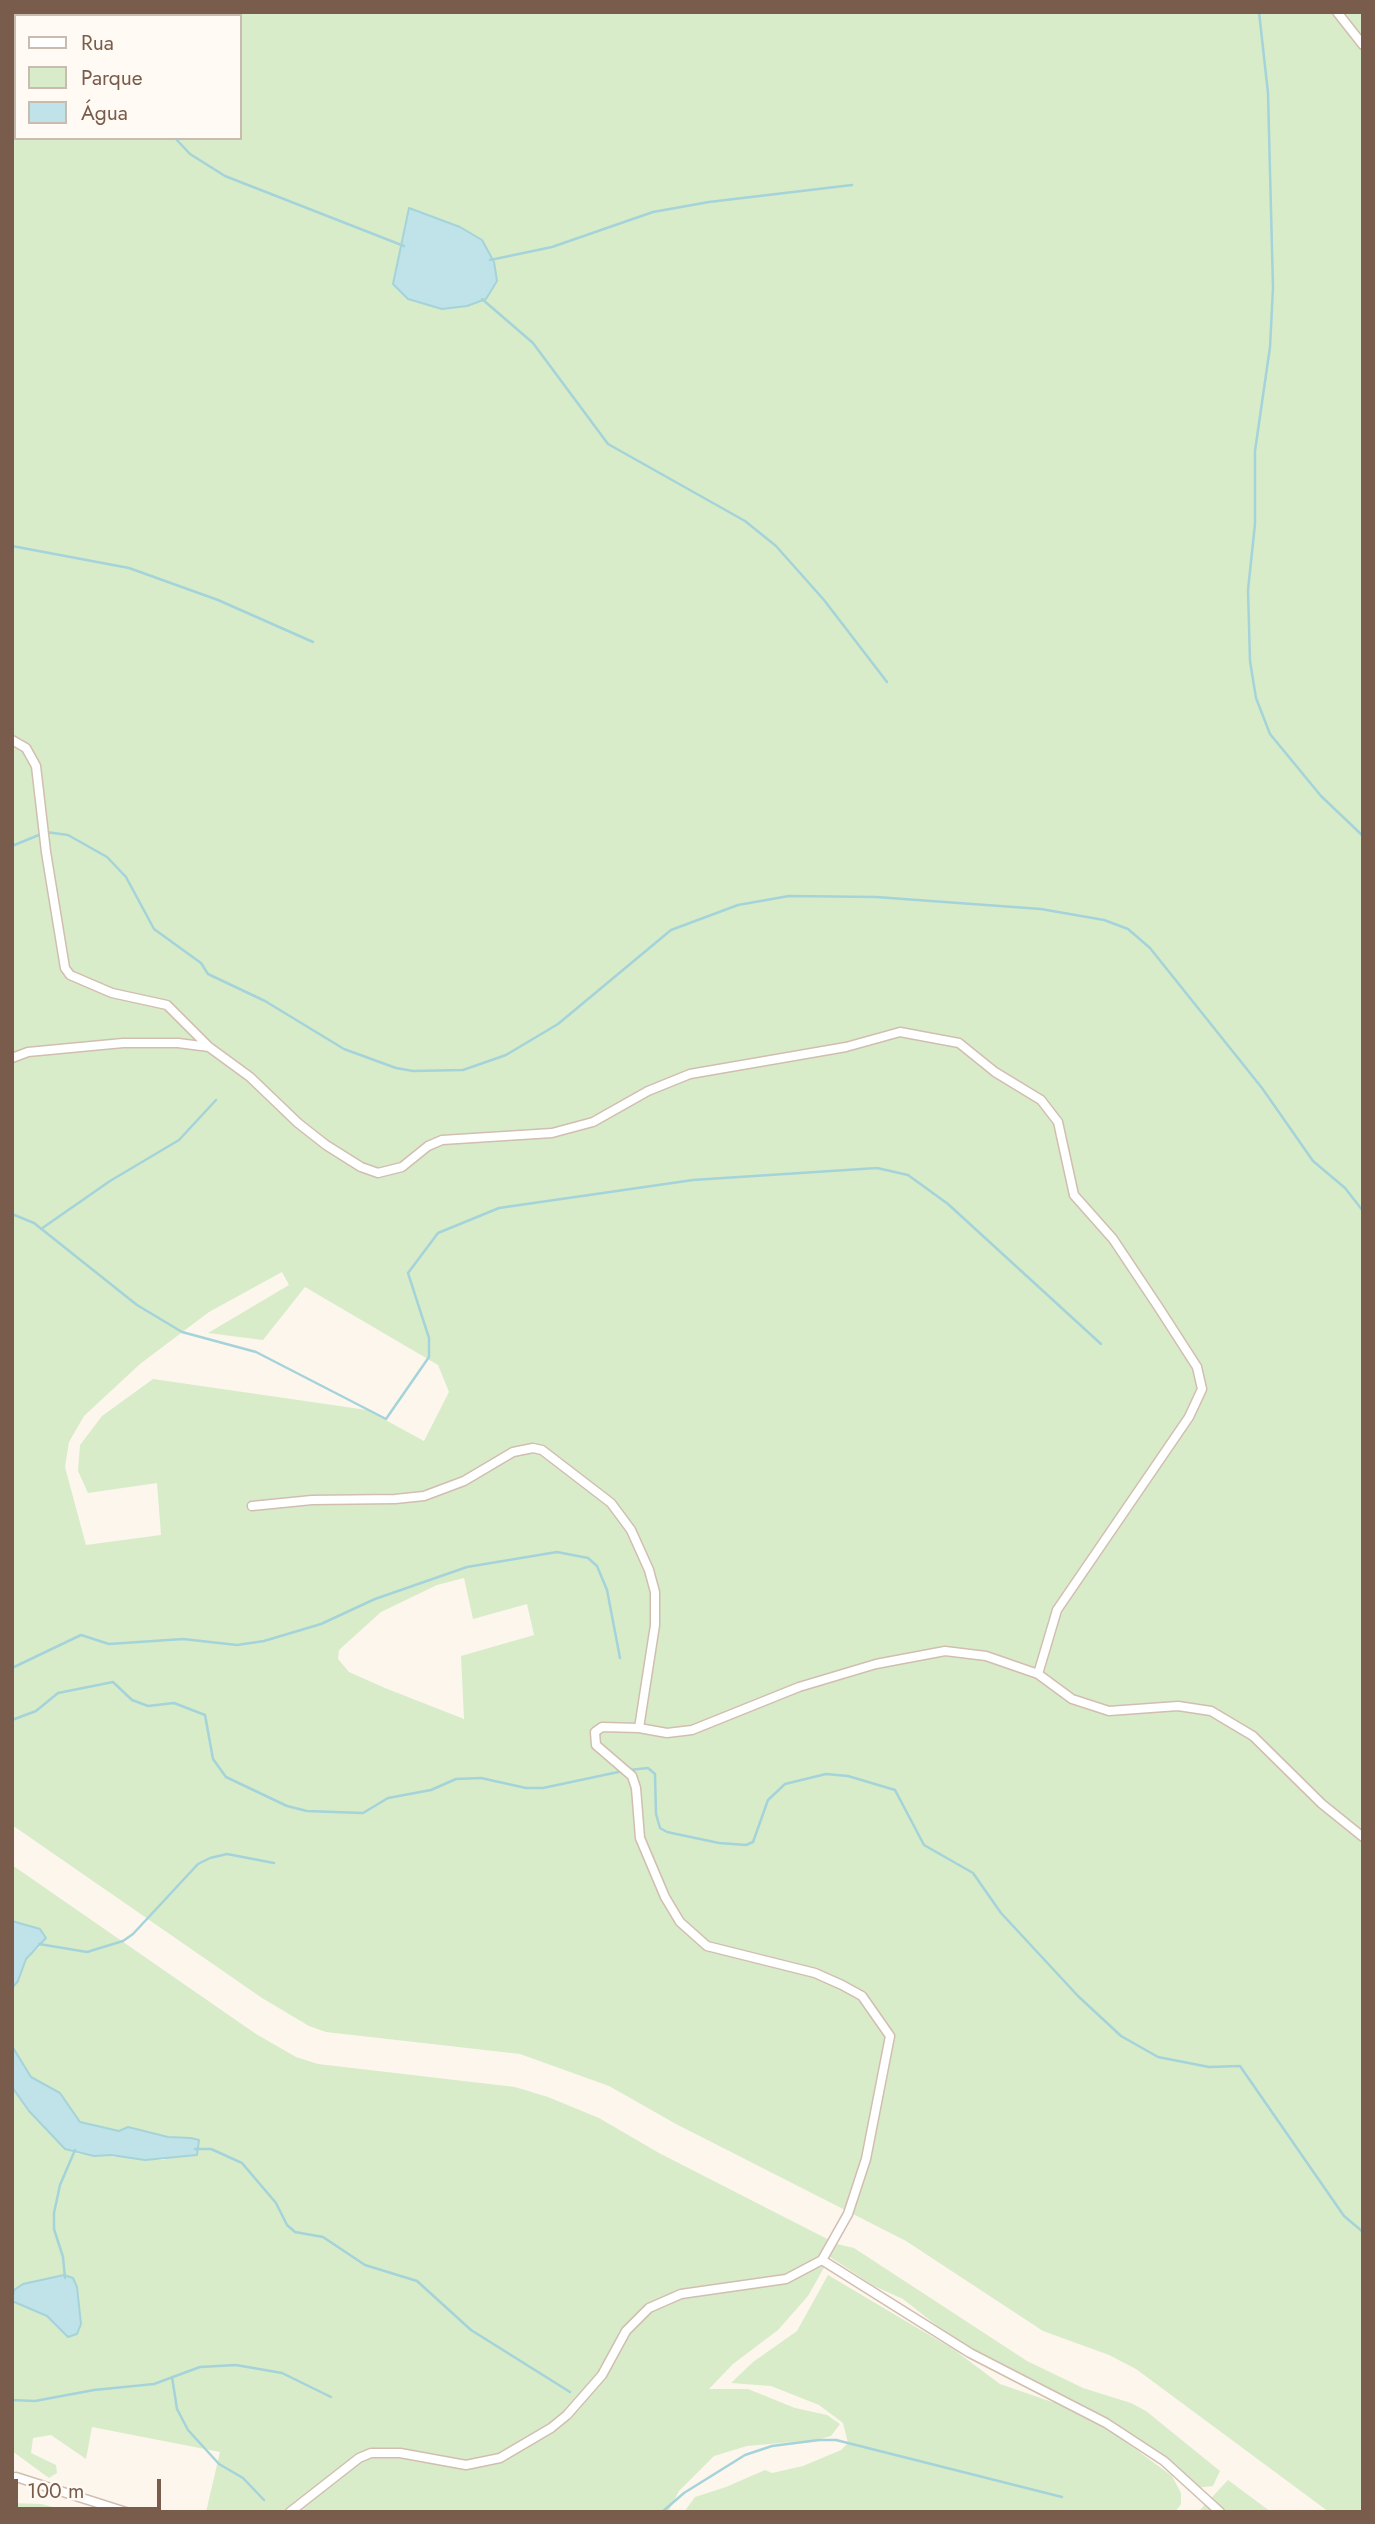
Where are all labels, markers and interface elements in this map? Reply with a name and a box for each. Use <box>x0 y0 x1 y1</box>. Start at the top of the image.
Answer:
legend <box>14 14 242 140</box>
text: Rua <box>81 28 114 58</box>
text: Parque <box>81 63 143 93</box>
text: Água <box>81 98 128 128</box>
scale bar <box>18 2464 164 2508</box>
text: 100 m <box>27 2476 84 2506</box>

